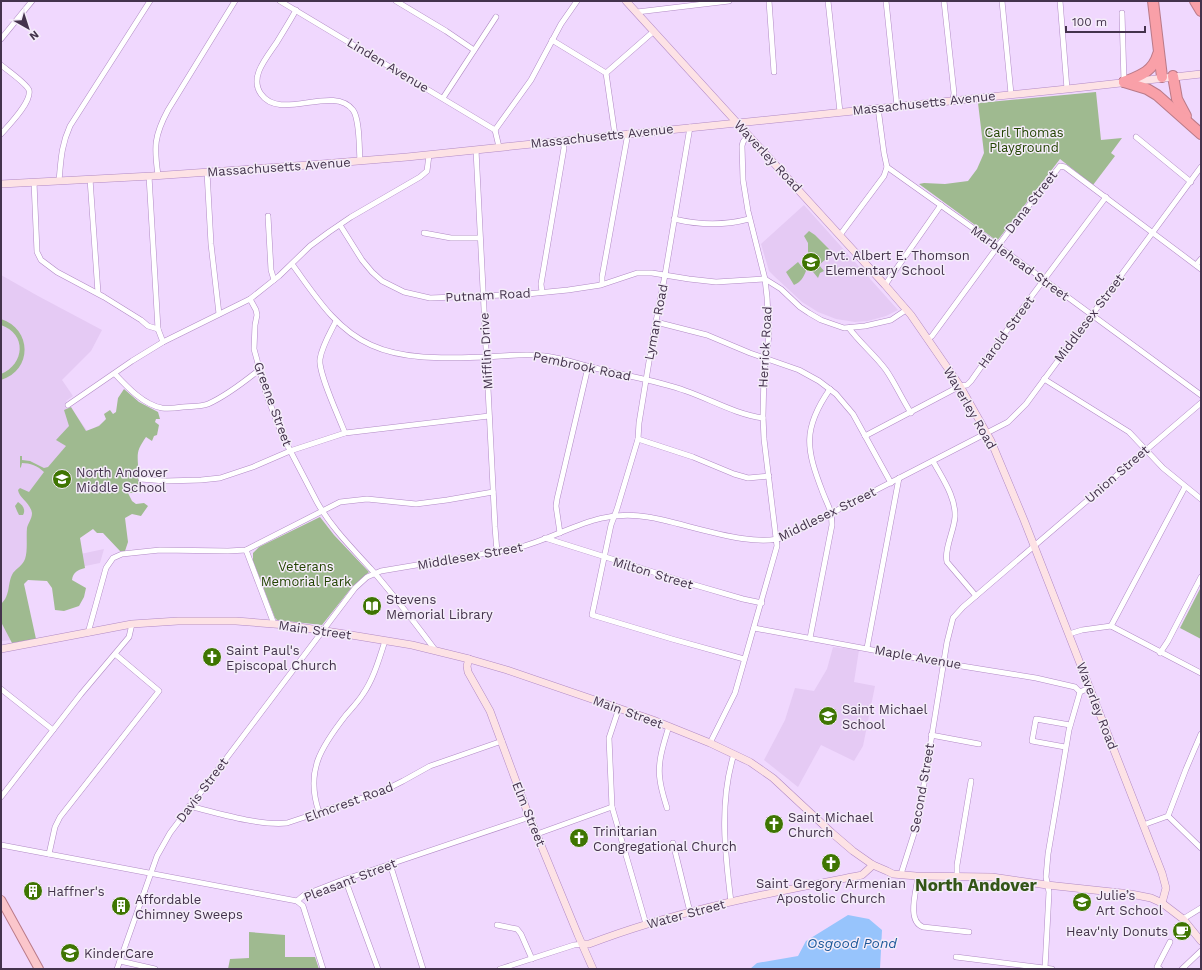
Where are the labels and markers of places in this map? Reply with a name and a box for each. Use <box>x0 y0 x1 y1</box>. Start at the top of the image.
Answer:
place label: Pvt. Albert E. Thomson Elementary School <box>825 248 970 278</box>
school or university icon: Pvt. Albert E. Thomson Elementary School <box>800 251 822 273</box>
place label: North Andover Middle School <box>76 465 168 495</box>
school or university icon: North Andover Middle School <box>51 468 73 490</box>
place label: Stevens Memorial Library <box>386 592 493 622</box>
library icon: Stevens Memorial Library <box>361 595 383 617</box>
place label: Saint Paul's Episcopal Church <box>226 643 337 673</box>
church icon: Saint Paul's Episcopal Church <box>201 646 223 668</box>
place label: Saint Michael School <box>842 702 928 732</box>
school or university icon: Saint Michael School <box>817 705 839 727</box>
place label: Saint Michael Church <box>788 810 874 840</box>
church icon: Saint Michael Church <box>763 813 785 835</box>
place label: Trinitarian Congregational Church <box>593 824 737 854</box>
church icon: Trinitarian Congregational Church <box>568 827 590 849</box>
church icon: Saint Gregory Armenian Apostolic Church <box>820 852 842 874</box>
place label: Saint Gregory Armenian Apostolic Church <box>756 876 906 906</box>
building icon: Haffner's <box>22 880 44 902</box>
place label: Haffner's <box>47 884 105 899</box>
place label: Julie’s Art School <box>1096 888 1163 918</box>
school or university icon: Julie’s Art School <box>1071 891 1093 913</box>
place label: Affordable Chimney Sweeps <box>135 892 243 922</box>
building icon: Affordable Chimney Sweeps <box>110 895 132 917</box>
cafe icon: Heav'nly Donuts <box>1171 920 1193 942</box>
place label: Heav'nly Donuts <box>1066 924 1168 939</box>
school or university icon: KinderCare <box>59 942 81 964</box>
place label: KinderCare <box>84 946 154 961</box>

